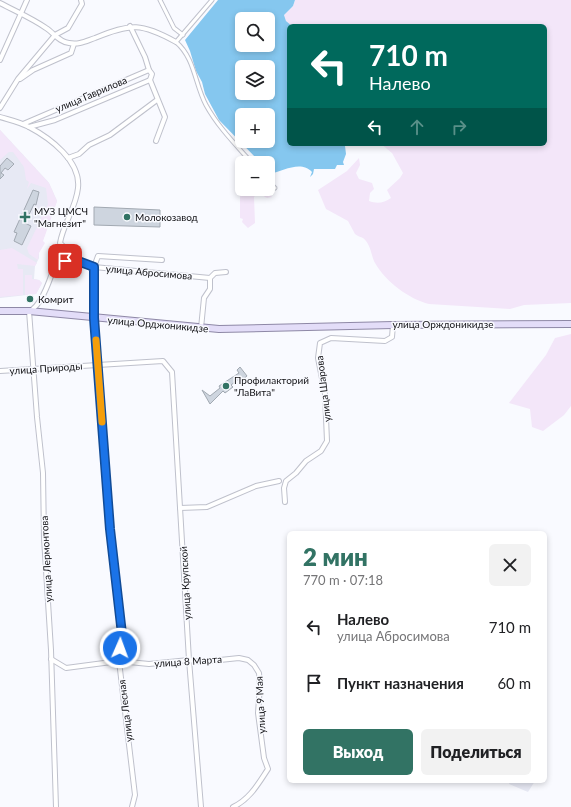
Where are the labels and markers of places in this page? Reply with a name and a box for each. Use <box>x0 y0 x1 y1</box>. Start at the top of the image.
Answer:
place label: МУЗ ЦМСЧ "Магнезит" <box>34 205 88 229</box>
marker: МУЗ ЦМСЧ "Магнезит" <box>19 211 31 223</box>
place label: Молокозавод <box>135 211 198 223</box>
marker: Молокозавод <box>122 212 132 222</box>
pin <box>48 244 82 278</box>
place label: Комрит <box>38 293 73 305</box>
marker: Комрит <box>25 294 35 304</box>
place label: Профилакторий "ЛаВита" <box>234 374 309 398</box>
marker: Профилакторий "ЛаВита" <box>221 381 231 391</box>

